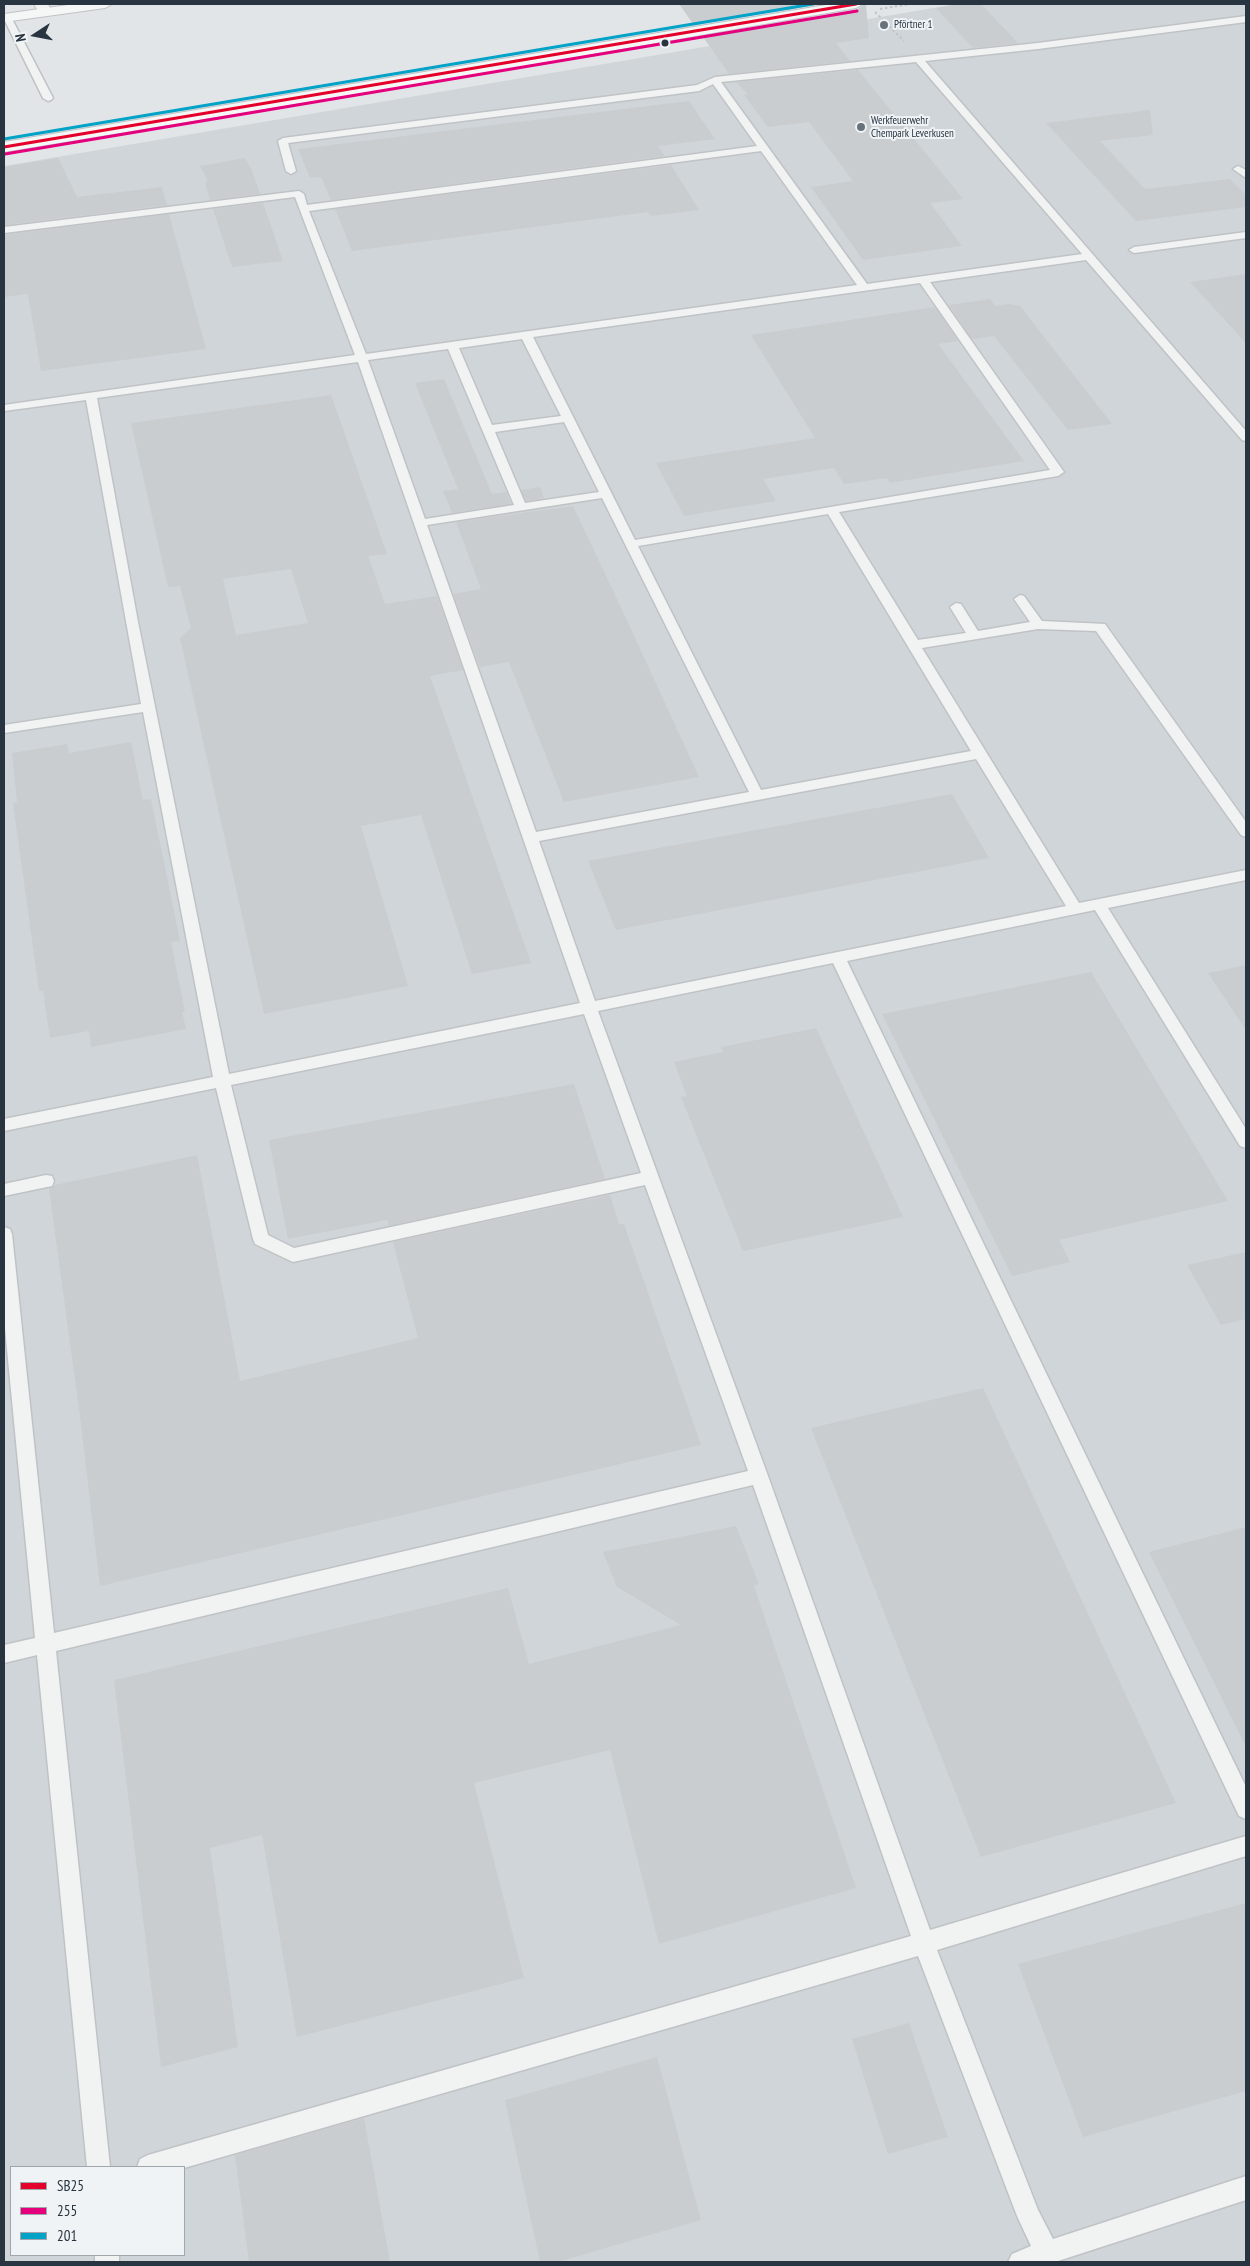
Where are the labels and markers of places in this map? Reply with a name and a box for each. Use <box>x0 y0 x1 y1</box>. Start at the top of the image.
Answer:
place label: Pförtner 1 <box>894 18 932 32</box>
marker: Pförtner 1 <box>878 19 890 31</box>
unlabelled marker <box>660 38 670 48</box>
place label: Werkfeuerwehr Chempark Leverkusen <box>871 114 954 140</box>
marker: Werkfeuerwehr Chempark Leverkusen <box>855 121 867 133</box>

